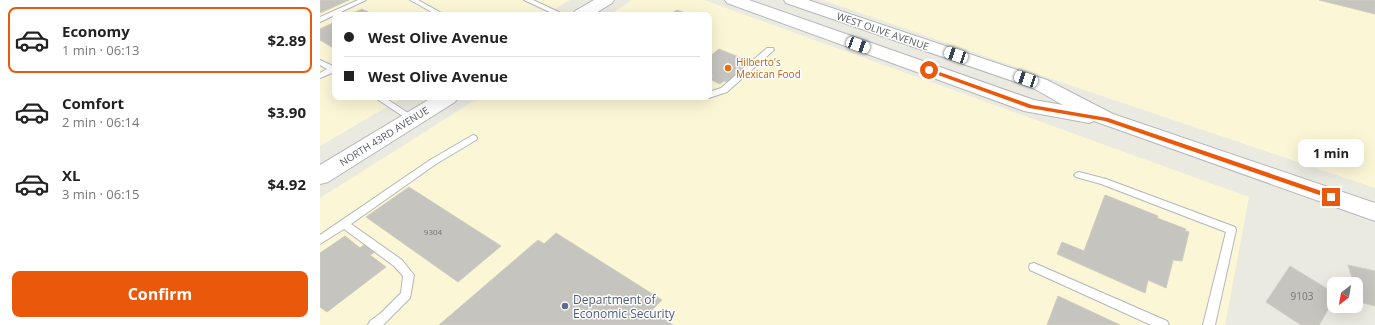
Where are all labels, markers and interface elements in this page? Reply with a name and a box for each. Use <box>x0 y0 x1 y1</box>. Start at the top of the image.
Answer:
street label: WEST OLIVE AVENUE <box>835 9 931 53</box>
text: Economy <box>62 21 130 41</box>
icon: car <box>14 22 50 58</box>
text: West Olive Avenue <box>368 27 508 47</box>
text: $2.89 <box>267 30 306 50</box>
car <box>845 35 871 55</box>
text: 1 min · 06:13 <box>62 41 139 59</box>
car <box>943 45 969 65</box>
place label: Hilberto's Mexican Food <box>736 55 801 81</box>
route start <box>920 61 938 79</box>
marker: Hilberto's Mexican Food <box>723 63 733 73</box>
text: West Olive Avenue <box>368 66 508 86</box>
car <box>1013 69 1039 89</box>
text: Comfort <box>62 93 124 113</box>
icon: car <box>14 94 50 130</box>
text: $3.90 <box>267 102 306 122</box>
street label: NORTH 43RD AVENUE <box>337 103 431 169</box>
text: 2 min · 06:14 <box>62 113 139 131</box>
callout: 1 min <box>1298 139 1364 167</box>
text: 1 min <box>1313 144 1349 162</box>
text: XL <box>62 165 80 185</box>
icon: car <box>14 166 50 202</box>
text: $4.92 <box>267 174 306 194</box>
text: 3 min · 06:15 <box>62 185 139 203</box>
route end <box>1322 188 1340 206</box>
house number: 9304 <box>424 226 443 237</box>
button: Confirm <box>12 271 308 317</box>
north arrow <box>1327 277 1363 313</box>
map controls <box>1327 277 1363 313</box>
house number: 9103 <box>1291 289 1314 303</box>
place label: Department of Economic Security <box>573 291 676 322</box>
marker: Department of Economic Security <box>560 301 570 311</box>

